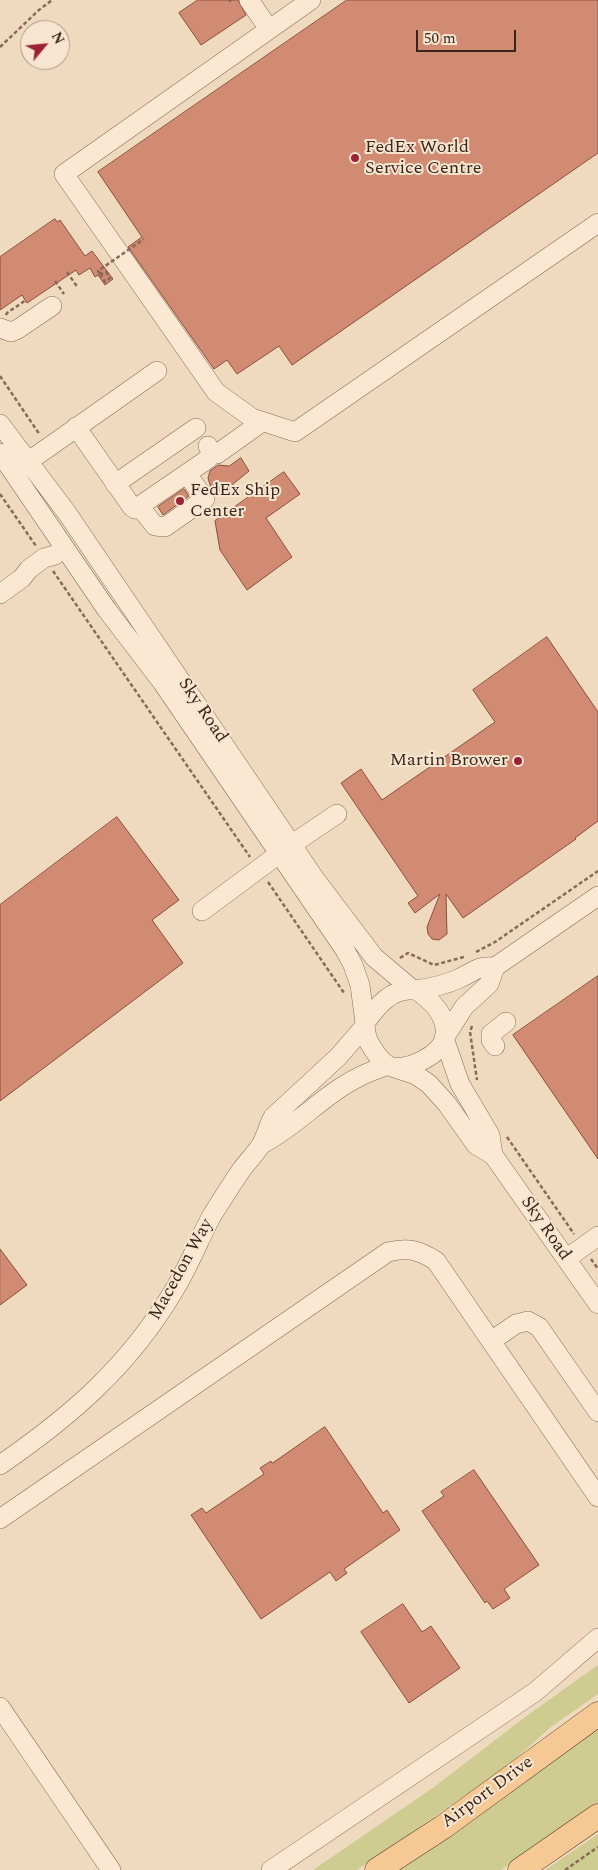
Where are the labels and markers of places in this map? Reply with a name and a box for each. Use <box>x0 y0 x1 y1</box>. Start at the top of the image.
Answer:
place label: FedEx World Service Centre <box>365 137 482 180</box>
marker: FedEx World Service Centre <box>349 152 361 164</box>
place label: FedEx Ship Center <box>190 480 280 522</box>
marker: FedEx Ship Center <box>174 495 186 507</box>
place label: Martin Brower <box>390 750 508 772</box>
marker: Martin Brower <box>512 755 524 767</box>

